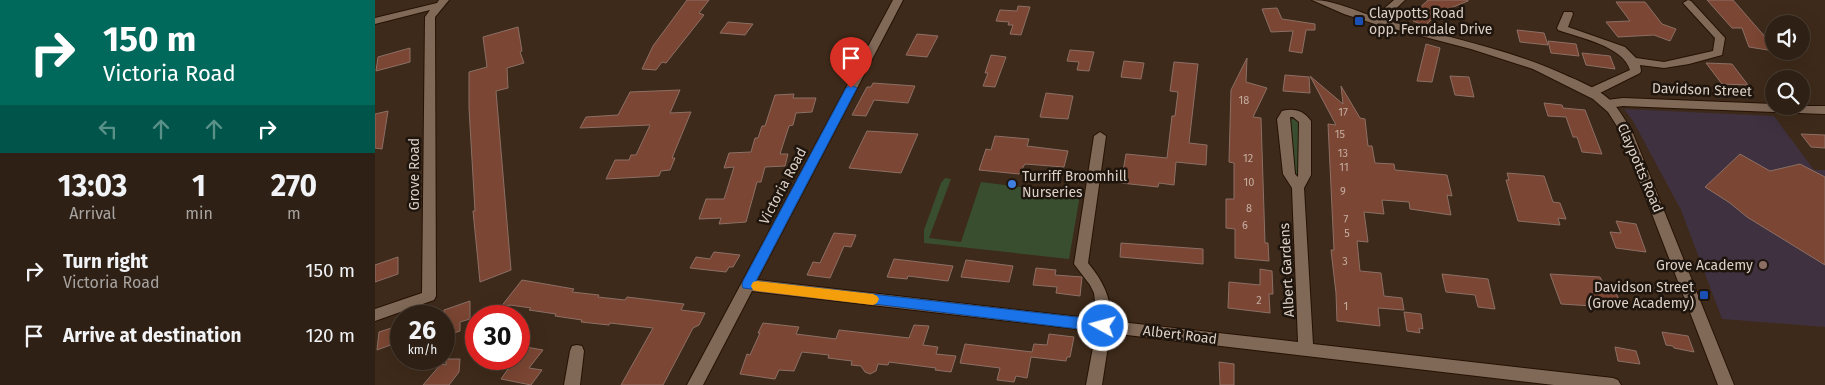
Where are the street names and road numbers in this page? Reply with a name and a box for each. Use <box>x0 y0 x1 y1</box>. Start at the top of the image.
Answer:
street label: Davidson Street <box>1652 80 1753 100</box>
street label: Claypotts Road <box>1614 121 1666 215</box>
street label: Grove Road <box>406 138 423 210</box>
street label: Victoria Road <box>756 145 810 227</box>
street label: Albert Gardens <box>1276 222 1298 318</box>
street label: Albert Road <box>1142 322 1218 348</box>

